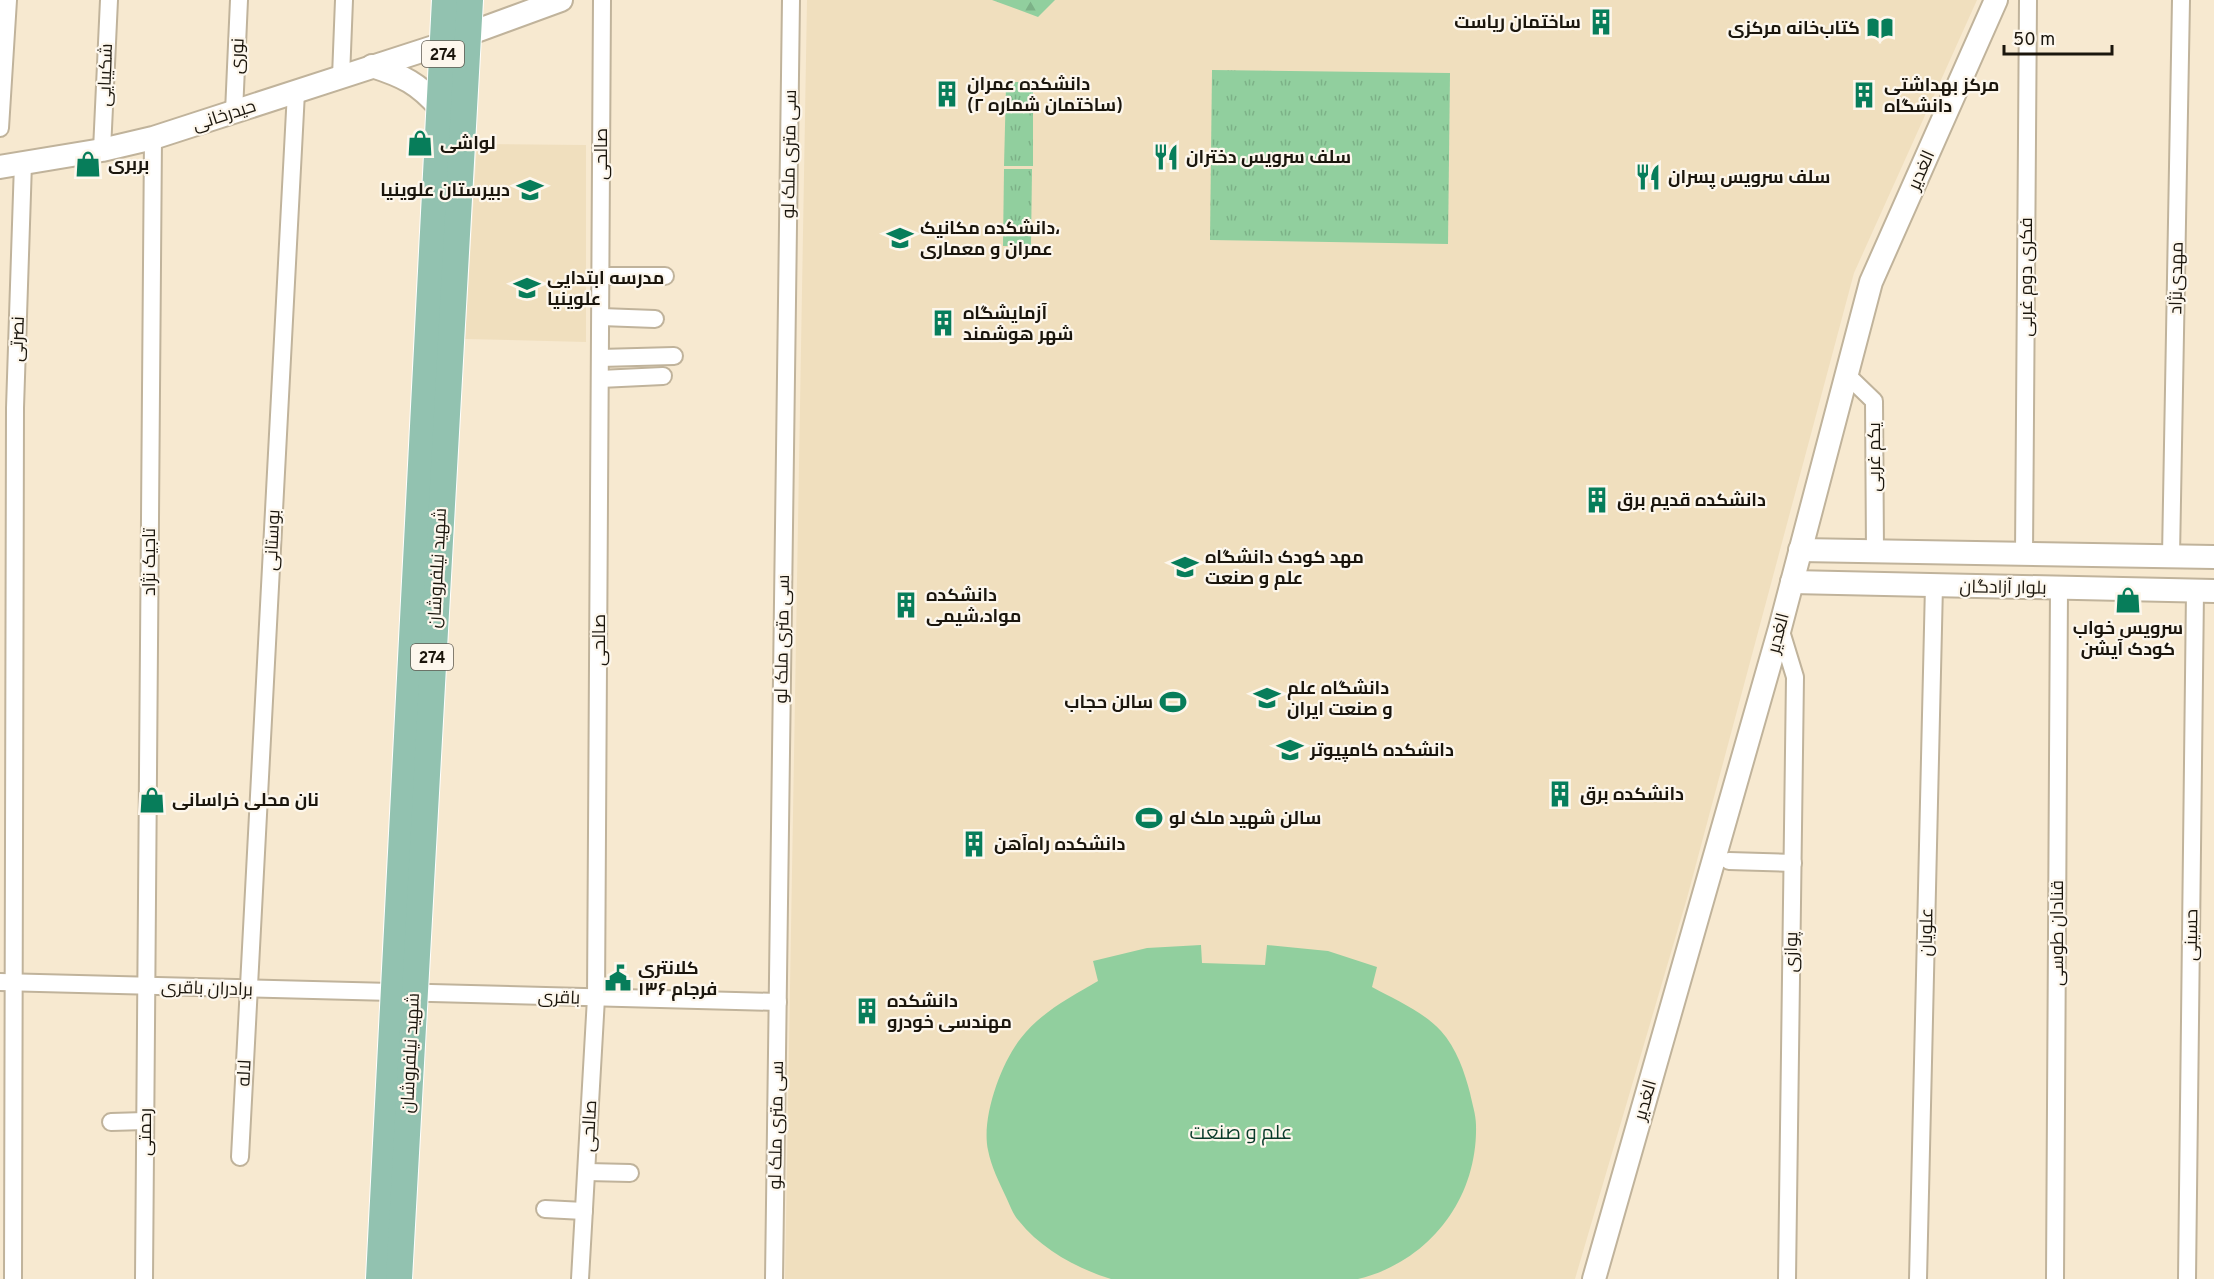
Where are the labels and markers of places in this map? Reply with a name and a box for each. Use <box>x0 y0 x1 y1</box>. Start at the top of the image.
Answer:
building icon: ساختمان ریاست <box>1586 7 1616 37</box>
place label: ساختمان ریاست <box>1454 12 1581 35</box>
library icon: کتاب‌خانه مرکزی <box>1865 13 1895 43</box>
place label: کتاب‌خانه مرکزی <box>1728 18 1860 41</box>
place label: دانشکده عمران (ساختمان شماره ۲) <box>967 74 1123 118</box>
place label: مرکز بهداشتی دانشگاه <box>1884 75 2000 119</box>
building icon: دانشکده عمران (ساختمان شماره ۲) <box>932 79 962 109</box>
building icon: مرکز بهداشتی دانشگاه <box>1849 80 1879 110</box>
shop icon: لواشی <box>405 128 435 158</box>
place label: لواشی <box>440 133 496 156</box>
restaurant icon: سلف سرویس دختران <box>1151 142 1181 172</box>
place label: سلف سرویس دختران <box>1186 147 1351 170</box>
shop icon: بربری <box>73 149 103 179</box>
place label: بربری <box>108 154 149 177</box>
restaurant icon: سلف سرویس پسران <box>1633 162 1663 192</box>
place label: سلف سرویس پسران <box>1668 167 1830 190</box>
school or university icon: دبیرستان علوینیا <box>515 175 545 205</box>
place label: دبیرستان علوینیا <box>380 180 510 203</box>
place label: دانشکده مکانیک، عمران و معماری <box>920 218 1060 262</box>
school or university icon: دانشکده مکانیک، عمران و معماری <box>885 223 915 253</box>
place label: مدرسه ابتدایی علوینیا <box>547 268 664 312</box>
school or university icon: مدرسه ابتدایی علوینیا <box>512 273 542 303</box>
place label: آزمایشگاه شهر هوشمند <box>963 303 1073 347</box>
building icon: آزمایشگاه شهر هوشمند <box>928 308 958 338</box>
building icon: دانشکده قدیم برق <box>1582 485 1612 515</box>
place label: دانشکده قدیم برق <box>1617 490 1766 513</box>
place label: مهد کودک دانشگاه علم و صنعت <box>1205 547 1364 591</box>
school or university icon: مهد کودک دانشگاه علم و صنعت <box>1170 552 1200 582</box>
place label: دانشکده مواد،شیمی <box>926 585 1021 629</box>
shop icon: سرویس خواب کودک آیشن <box>2113 585 2143 615</box>
building icon: دانشکده مواد،شیمی <box>891 590 921 620</box>
place label: سرویس خواب کودک آیشن <box>2073 618 2183 662</box>
place label: دانشگاه علم و صنعت ایران <box>1287 678 1393 722</box>
school or university icon: دانشگاه علم و صنعت ایران <box>1252 683 1282 713</box>
sports icon: سالن حجاب <box>1158 687 1188 717</box>
place label: سالن حجاب <box>1064 692 1153 715</box>
school or university icon: دانشکده کامپیوتر <box>1275 735 1305 765</box>
place label: دانشکده کامپیوتر <box>1309 740 1454 763</box>
building icon: دانشکده برق <box>1545 779 1575 809</box>
place label: دانشکده برق <box>1580 784 1684 807</box>
shop icon: نان محلی خراسانی <box>137 785 167 815</box>
place label: نان محلی خراسانی <box>172 790 319 813</box>
sports icon: سالن شهید ملک لو <box>1134 803 1164 833</box>
place label: سالن شهید ملک لو <box>1169 808 1321 831</box>
building icon: دانشکده راه‌آهن <box>959 829 989 859</box>
place label: دانشکده راه‌آهن <box>994 834 1126 857</box>
place label: کلانتری ۱۳۶ فرجام <box>638 958 717 1002</box>
public building icon: کلانتری ۱۳۶ فرجام <box>603 963 633 993</box>
place label: دانشکده مهندسی خودرو <box>887 991 1012 1035</box>
building icon: دانشکده مهندسی خودرو <box>852 996 882 1026</box>

